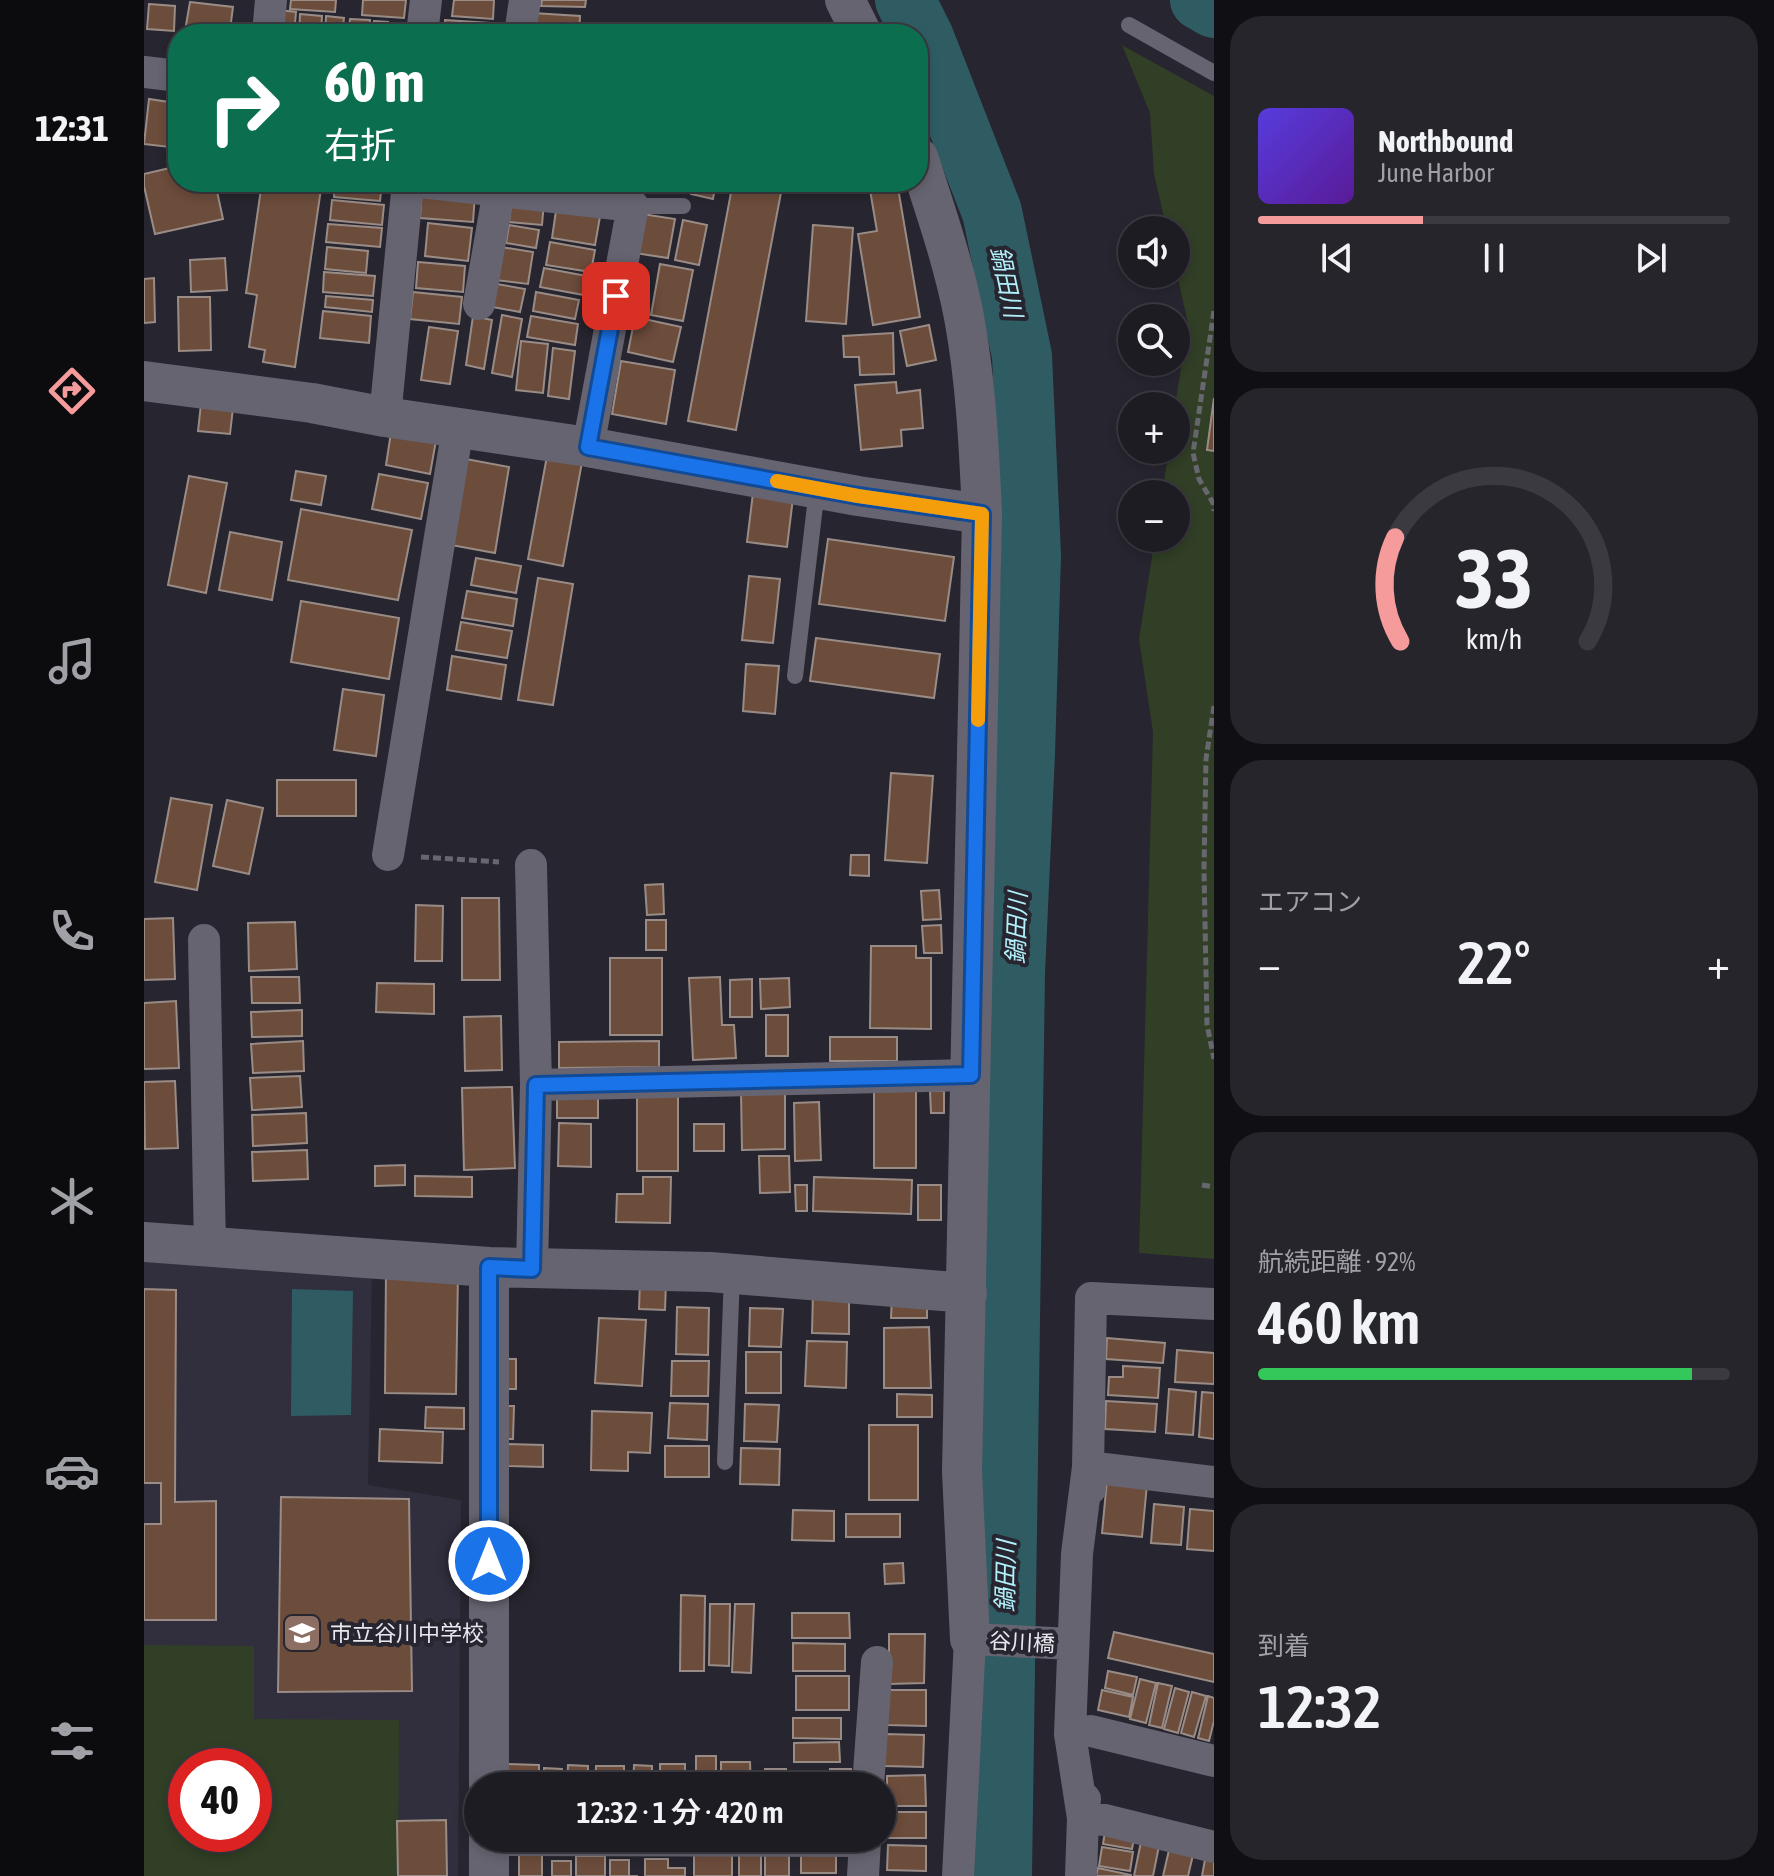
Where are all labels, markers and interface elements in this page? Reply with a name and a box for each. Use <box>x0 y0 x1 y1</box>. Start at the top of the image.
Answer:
text: 60 m <box>324 50 425 114</box>
icon: right <box>192 56 296 160</box>
text: 12:31 <box>35 107 109 149</box>
text: 右折 <box>324 124 396 166</box>
text: Northbound <box>1378 124 1513 158</box>
text: June Harbor <box>1378 158 1494 188</box>
map controls <box>1118 216 1190 552</box>
button: sound <box>1118 216 1190 288</box>
icon: previous <box>1315 236 1359 280</box>
icon: pause <box>1472 236 1516 280</box>
icon: next <box>1629 236 1673 280</box>
water label: 鍋田川 <box>986 244 1028 323</box>
pin <box>582 262 650 330</box>
icon: arrive <box>594 274 638 318</box>
button: search <box>1118 304 1190 376</box>
icon: directions <box>44 363 100 419</box>
button: + <box>1118 392 1190 464</box>
button: − <box>1118 480 1190 552</box>
text: 33 <box>1455 530 1533 626</box>
text: km/h <box>1466 622 1522 655</box>
icon: music <box>44 633 100 689</box>
text: エアコン <box>1258 887 1362 917</box>
water label: 鍋田川 <box>1002 889 1031 964</box>
icon: phone <box>44 903 100 959</box>
text: 22° <box>1458 928 1530 997</box>
text: − <box>1258 938 1281 988</box>
text: + <box>1707 938 1730 988</box>
icon: climate <box>44 1173 100 1229</box>
text: 航続距離 · 92% <box>1258 1247 1415 1277</box>
text: 460 km <box>1258 1288 1420 1357</box>
icon: car <box>44 1443 100 1499</box>
position arrow <box>447 1519 531 1603</box>
water label: 鍋田川 <box>991 1537 1020 1612</box>
school or university icon: 市立谷川中学校 <box>281 1612 323 1654</box>
place label: 市立谷川中学校 <box>330 1620 484 1646</box>
street label: 谷川橋 <box>988 1627 1056 1657</box>
text: 到着 <box>1258 1631 1310 1661</box>
text: 12:32 <box>1258 1672 1381 1741</box>
icon: filters <box>44 1713 100 1769</box>
speed limit sign: 40 <box>168 1748 272 1852</box>
text: 12:32 · 1 分 · 420 m <box>576 1795 784 1829</box>

